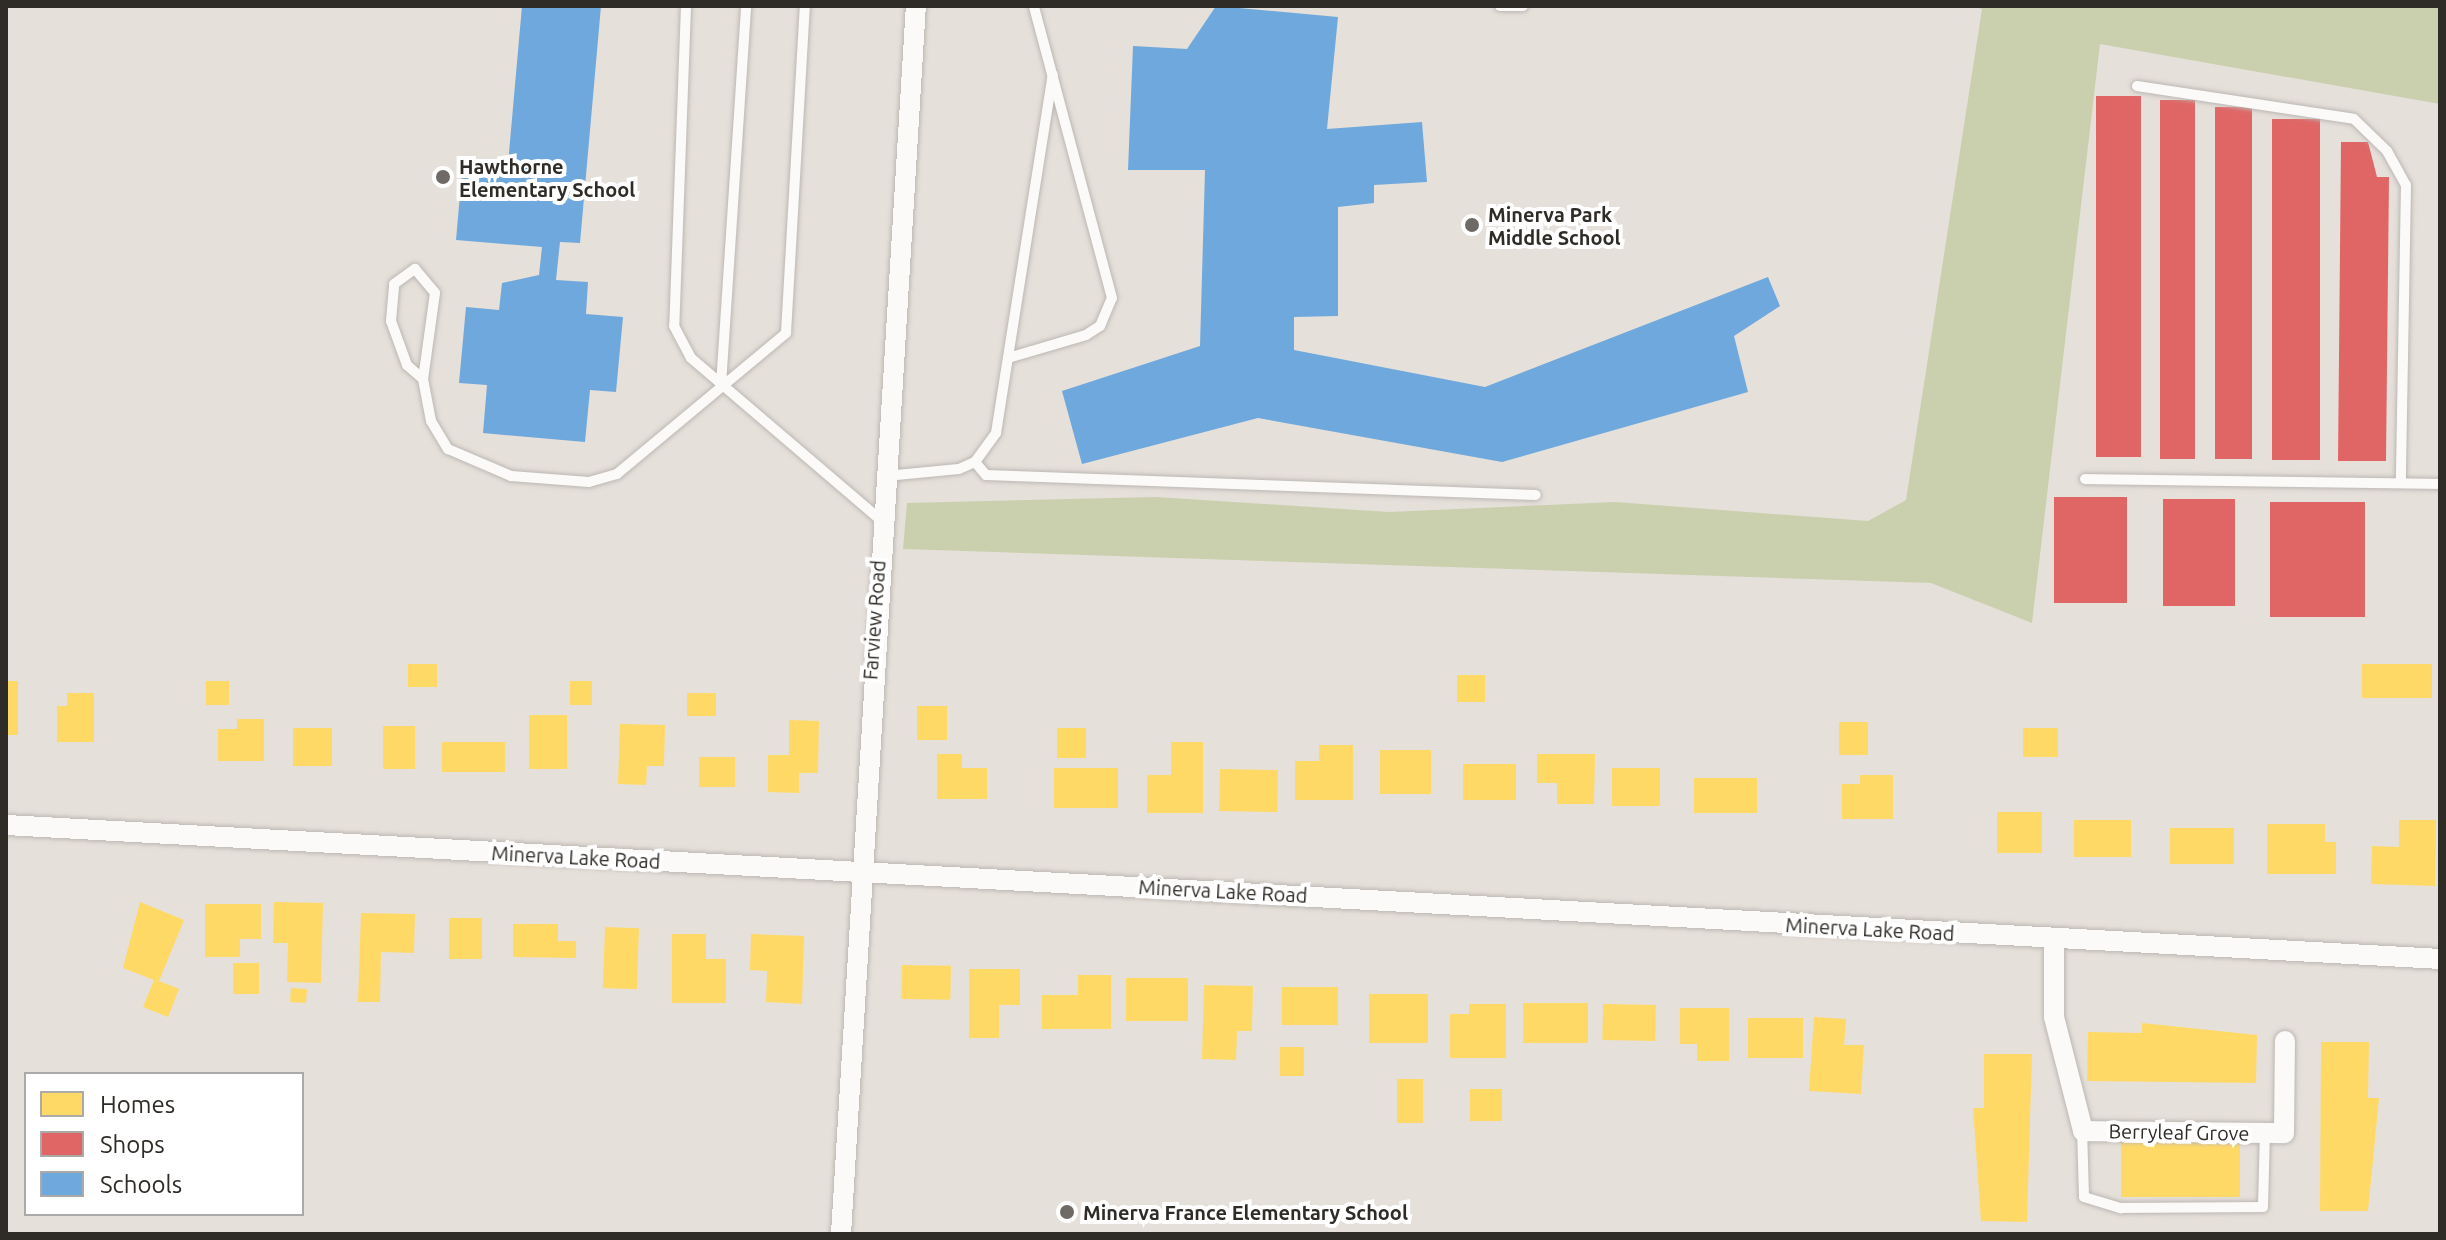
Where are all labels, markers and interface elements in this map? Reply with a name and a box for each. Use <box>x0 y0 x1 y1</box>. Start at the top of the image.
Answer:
place label: Hawthorne Elementary School <box>459 154 635 201</box>
marker: Hawthorne Elementary School <box>434 168 452 186</box>
place label: Minerva Park Middle School <box>1488 202 1621 249</box>
marker: Minerva Park Middle School <box>1463 216 1481 234</box>
street label: Farview Road <box>858 559 890 681</box>
street label: Minerva Lake Road <box>491 841 661 873</box>
street label: Minerva Lake Road <box>1138 875 1308 907</box>
street label: Minerva Lake Road <box>1785 913 1955 945</box>
legend <box>24 1072 304 1216</box>
text: Homes <box>100 1091 175 1118</box>
street label: Berryleaf Grove <box>2108 1119 2250 1145</box>
text: Shops <box>100 1131 165 1158</box>
text: Schools <box>100 1171 182 1198</box>
place label: Minerva France Elementary School <box>1083 1200 1408 1224</box>
marker: Minerva France Elementary School <box>1058 1203 1076 1221</box>

